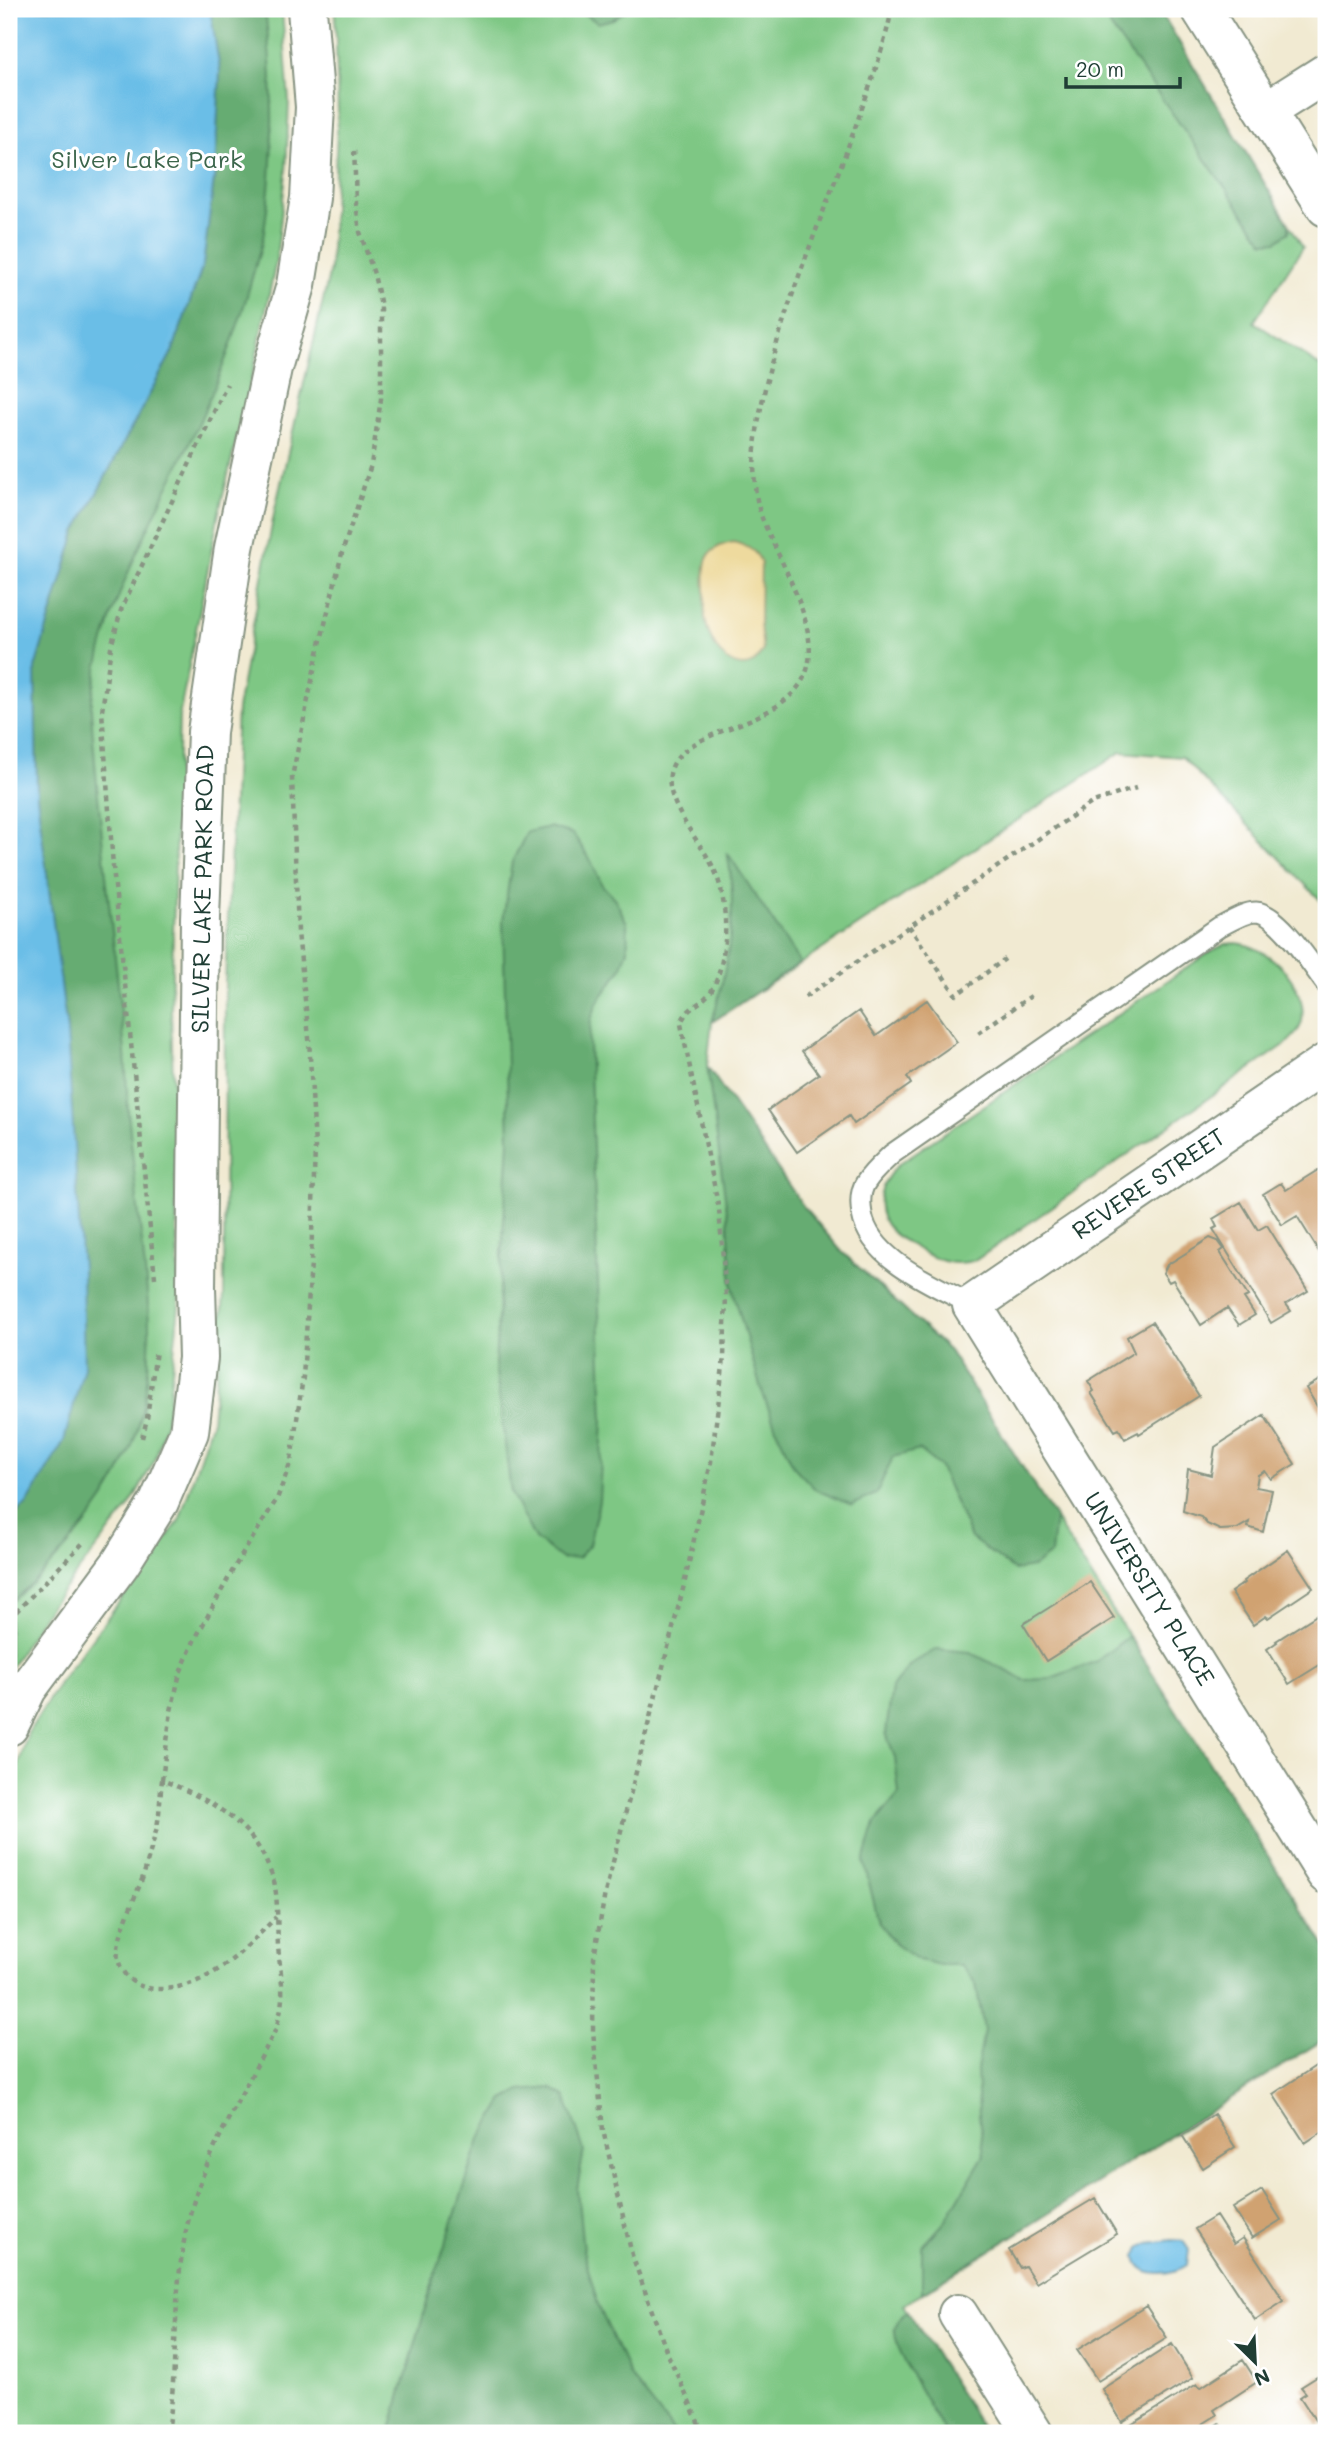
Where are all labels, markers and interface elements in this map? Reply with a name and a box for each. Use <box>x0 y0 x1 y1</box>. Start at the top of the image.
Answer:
scale bar <box>1066 46 1179 90</box>
text: 20 m <box>1076 55 1124 82</box>
park label: Silver Lake Park <box>51 143 243 174</box>
street label: SILVER LAKE PARK ROAD <box>183 744 220 1034</box>
street label: REVERE STREET <box>1066 1120 1231 1245</box>
street label: UNIVERSITY PLACE <box>1078 1485 1222 1691</box>
north arrow <box>1220 2326 1290 2396</box>
text: N <box>1250 2364 1274 2392</box>

